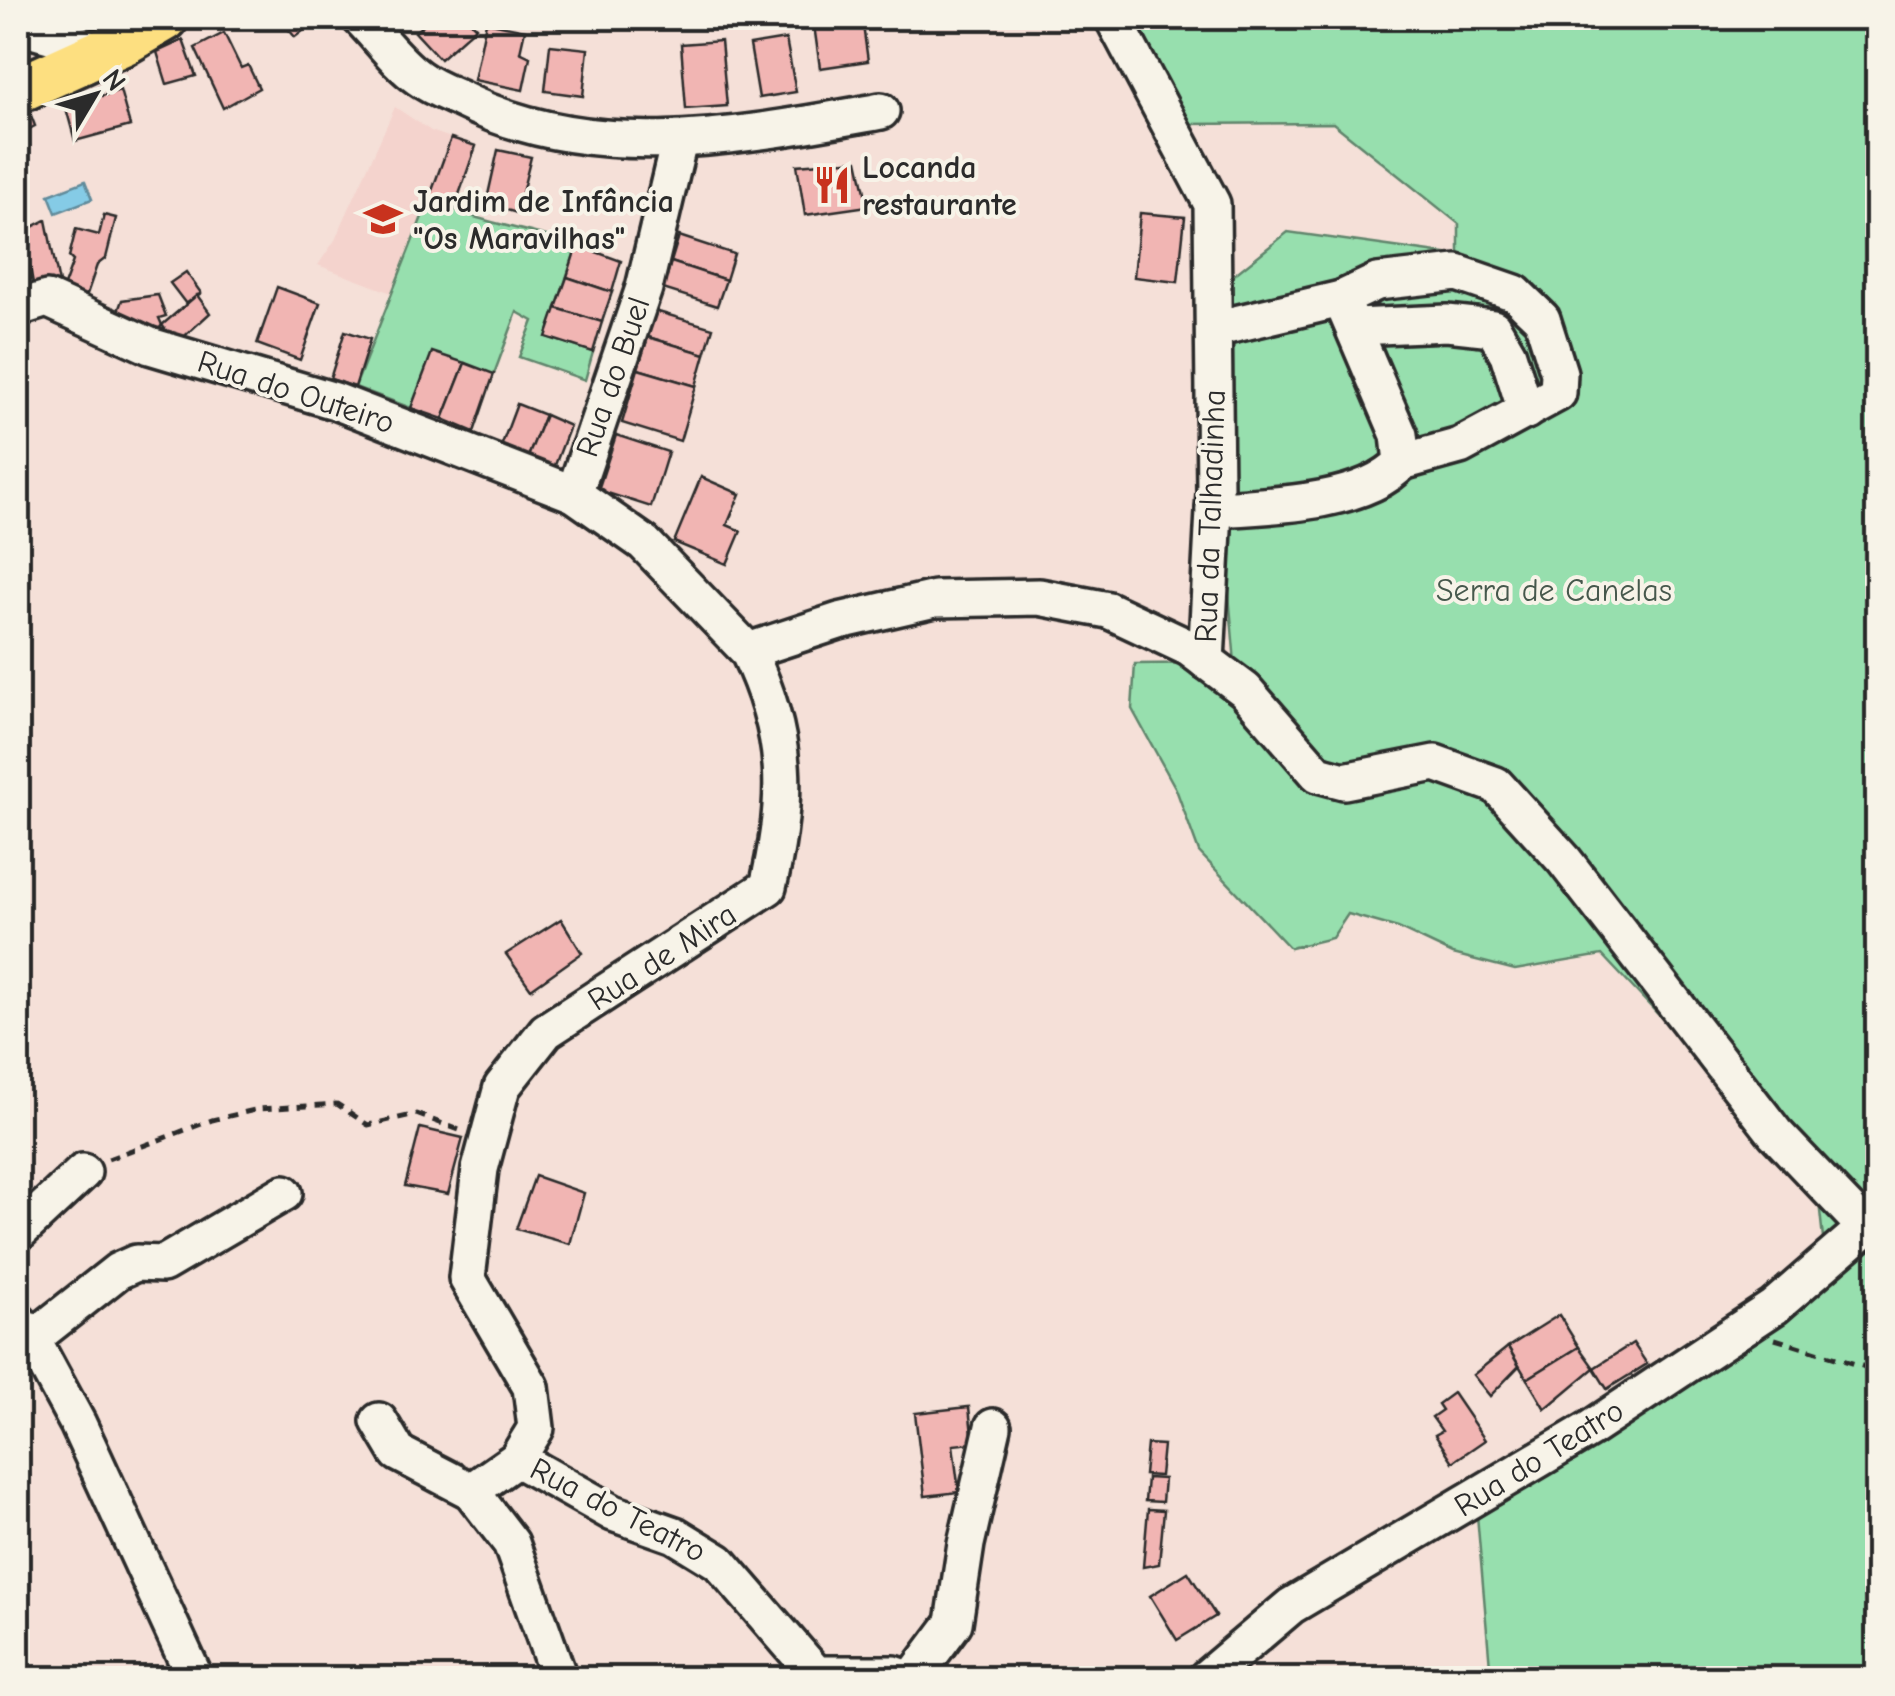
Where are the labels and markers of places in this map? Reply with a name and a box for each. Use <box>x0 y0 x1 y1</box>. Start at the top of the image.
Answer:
place label: Locanda restaurante <box>862 149 1017 223</box>
restaurant icon: Locanda restaurante <box>811 164 853 206</box>
place label: Jardim de Infância "Os Maravilhas" <box>413 183 674 257</box>
school or university icon: Jardim de Infância "Os Maravilhas" <box>362 198 404 240</box>

